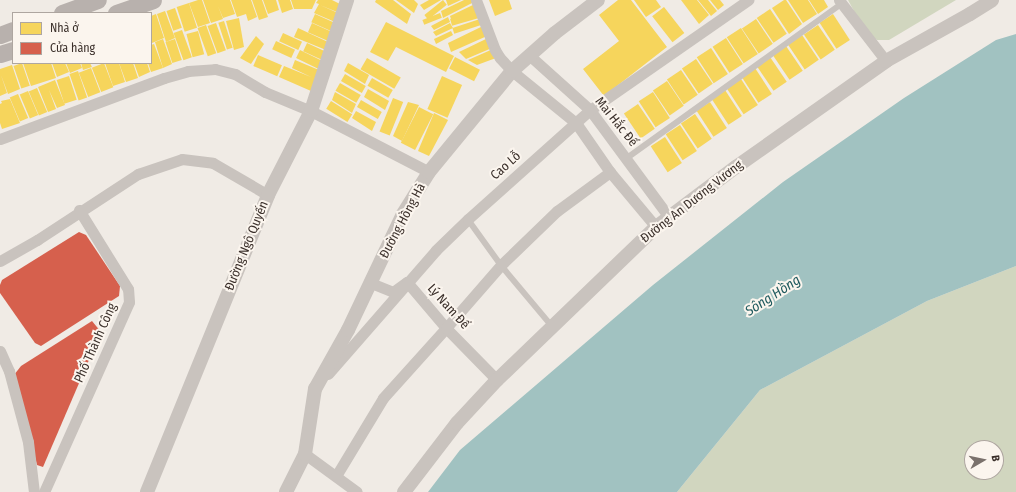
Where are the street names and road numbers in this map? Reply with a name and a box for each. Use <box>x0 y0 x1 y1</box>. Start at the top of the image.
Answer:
street label: Mai Hắc Đế <box>591 94 641 150</box>
street label: Cao Lỗ <box>488 148 524 184</box>
street label: Đường An Dương Vương <box>638 157 746 247</box>
street label: Đường Hồng Hà <box>377 181 429 261</box>
street label: Đường Ngô Quyến <box>222 199 272 293</box>
street label: Lý Nam Đế <box>424 281 472 333</box>
street label: Phố Thành Công <box>72 301 120 385</box>

